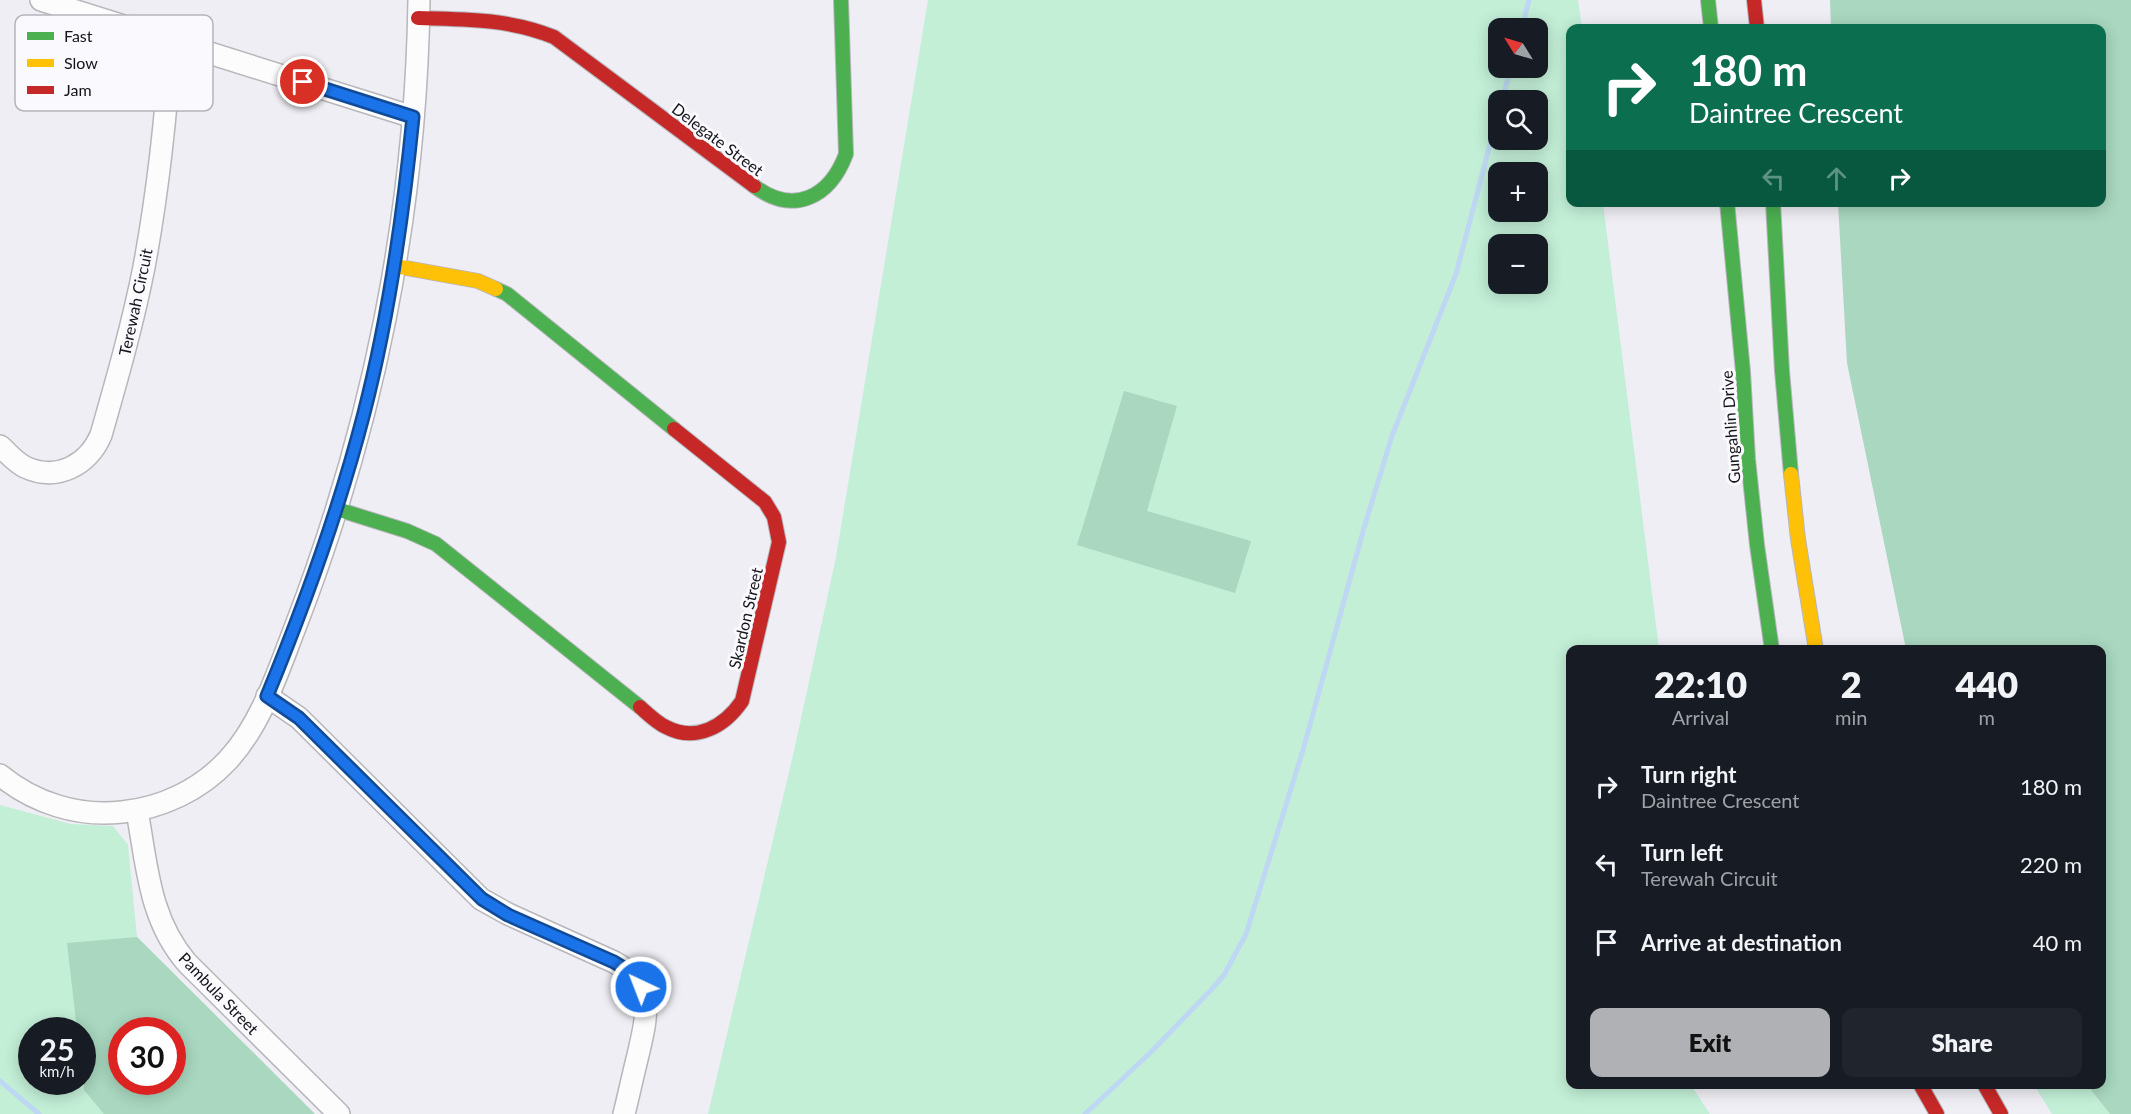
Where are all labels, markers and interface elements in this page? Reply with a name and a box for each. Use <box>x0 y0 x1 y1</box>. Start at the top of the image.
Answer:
legend <box>15 15 213 111</box>
north arrow <box>1488 18 1548 78</box>
map controls <box>1488 18 1548 294</box>
text: Fast <box>64 26 93 45</box>
text: 180 m <box>1689 45 1807 95</box>
icon: right <box>1590 48 1668 126</box>
text: Slow <box>64 53 98 72</box>
pin <box>277 56 328 107</box>
icon: arrive <box>286 65 319 98</box>
text: Jam <box>64 80 92 99</box>
button: search <box>1488 90 1548 150</box>
text: Daintree Crescent <box>1689 96 1903 129</box>
street label: Delegate Street <box>669 99 768 180</box>
button: + <box>1488 162 1548 222</box>
icon: left <box>1757 162 1790 195</box>
icon: ahead <box>1820 162 1853 195</box>
icon: right <box>1883 162 1916 195</box>
button: − <box>1488 234 1548 294</box>
street label: Terewah Circuit <box>114 246 156 357</box>
street label: Gungahlin Drive <box>1717 370 1743 484</box>
street label: Skardon Street <box>724 565 766 670</box>
text: 22:10 <box>1654 662 1747 706</box>
text: 2 <box>1841 662 1862 706</box>
text: 440 <box>1955 662 2018 706</box>
text: Arrival <box>1672 705 1729 729</box>
text: min <box>1835 705 1867 729</box>
text: m <box>1978 705 1995 729</box>
text: Turn right <box>1641 761 1736 788</box>
icon: right <box>1590 770 1623 803</box>
text: 180 m <box>2020 773 2082 800</box>
text: Daintree Crescent <box>1641 788 1800 812</box>
text: Turn left <box>1641 839 1723 866</box>
icon: left <box>1590 848 1623 881</box>
text: 220 m <box>2020 851 2082 878</box>
text: Terewah Circuit <box>1641 866 1778 890</box>
icon: arrive <box>1590 926 1623 959</box>
text: Arrive at destination <box>1641 929 1842 956</box>
text: 40 m <box>2033 929 2082 956</box>
street label: Pambula Street <box>175 948 263 1038</box>
position arrow <box>609 955 673 1019</box>
button: Exit <box>1590 1008 1830 1077</box>
button: Share <box>1842 1008 2082 1077</box>
speed limit sign: 30 <box>108 1017 186 1095</box>
text: 25 <box>40 1031 74 1067</box>
text: km/h <box>39 1062 75 1080</box>

